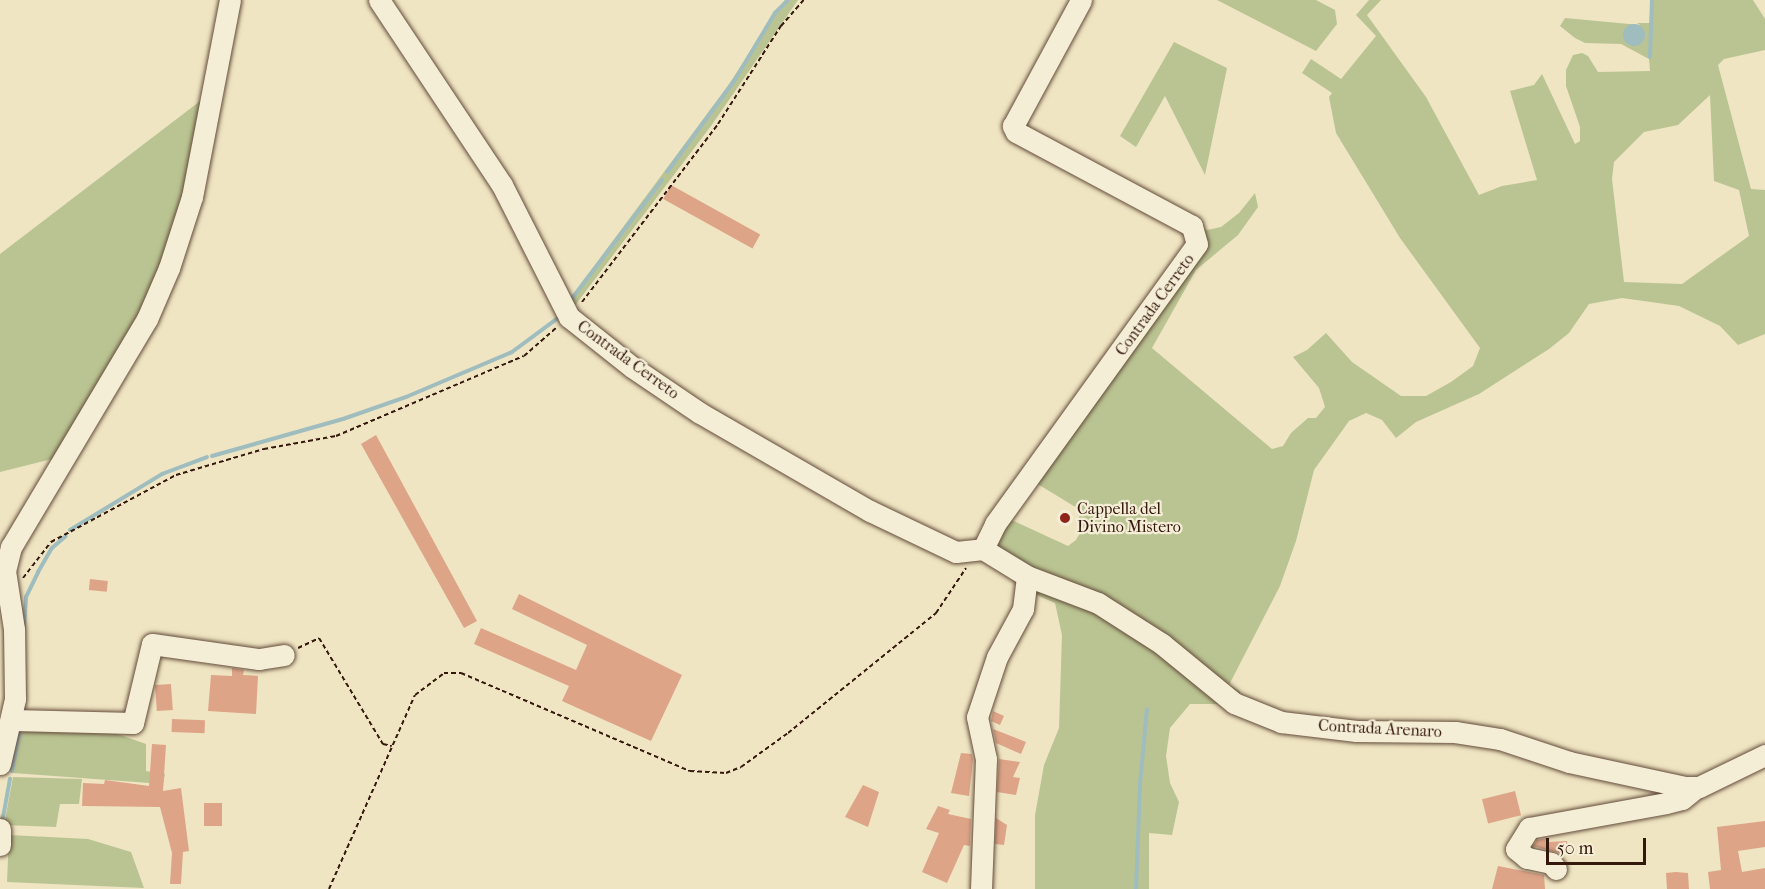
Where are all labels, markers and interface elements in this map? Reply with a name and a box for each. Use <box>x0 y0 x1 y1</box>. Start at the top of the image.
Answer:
street label: Contrada Cerreto <box>1112 250 1198 360</box>
street label: Contrada Cerreto <box>573 317 683 403</box>
place label: Cappella del Divino Mistero <box>1077 499 1181 537</box>
marker: Cappella del Divino Mistero <box>1058 511 1072 525</box>
street label: Contrada Arenaro <box>1318 716 1442 742</box>
scale bar <box>1549 826 1650 864</box>
text: 50 m <box>1557 838 1593 859</box>

